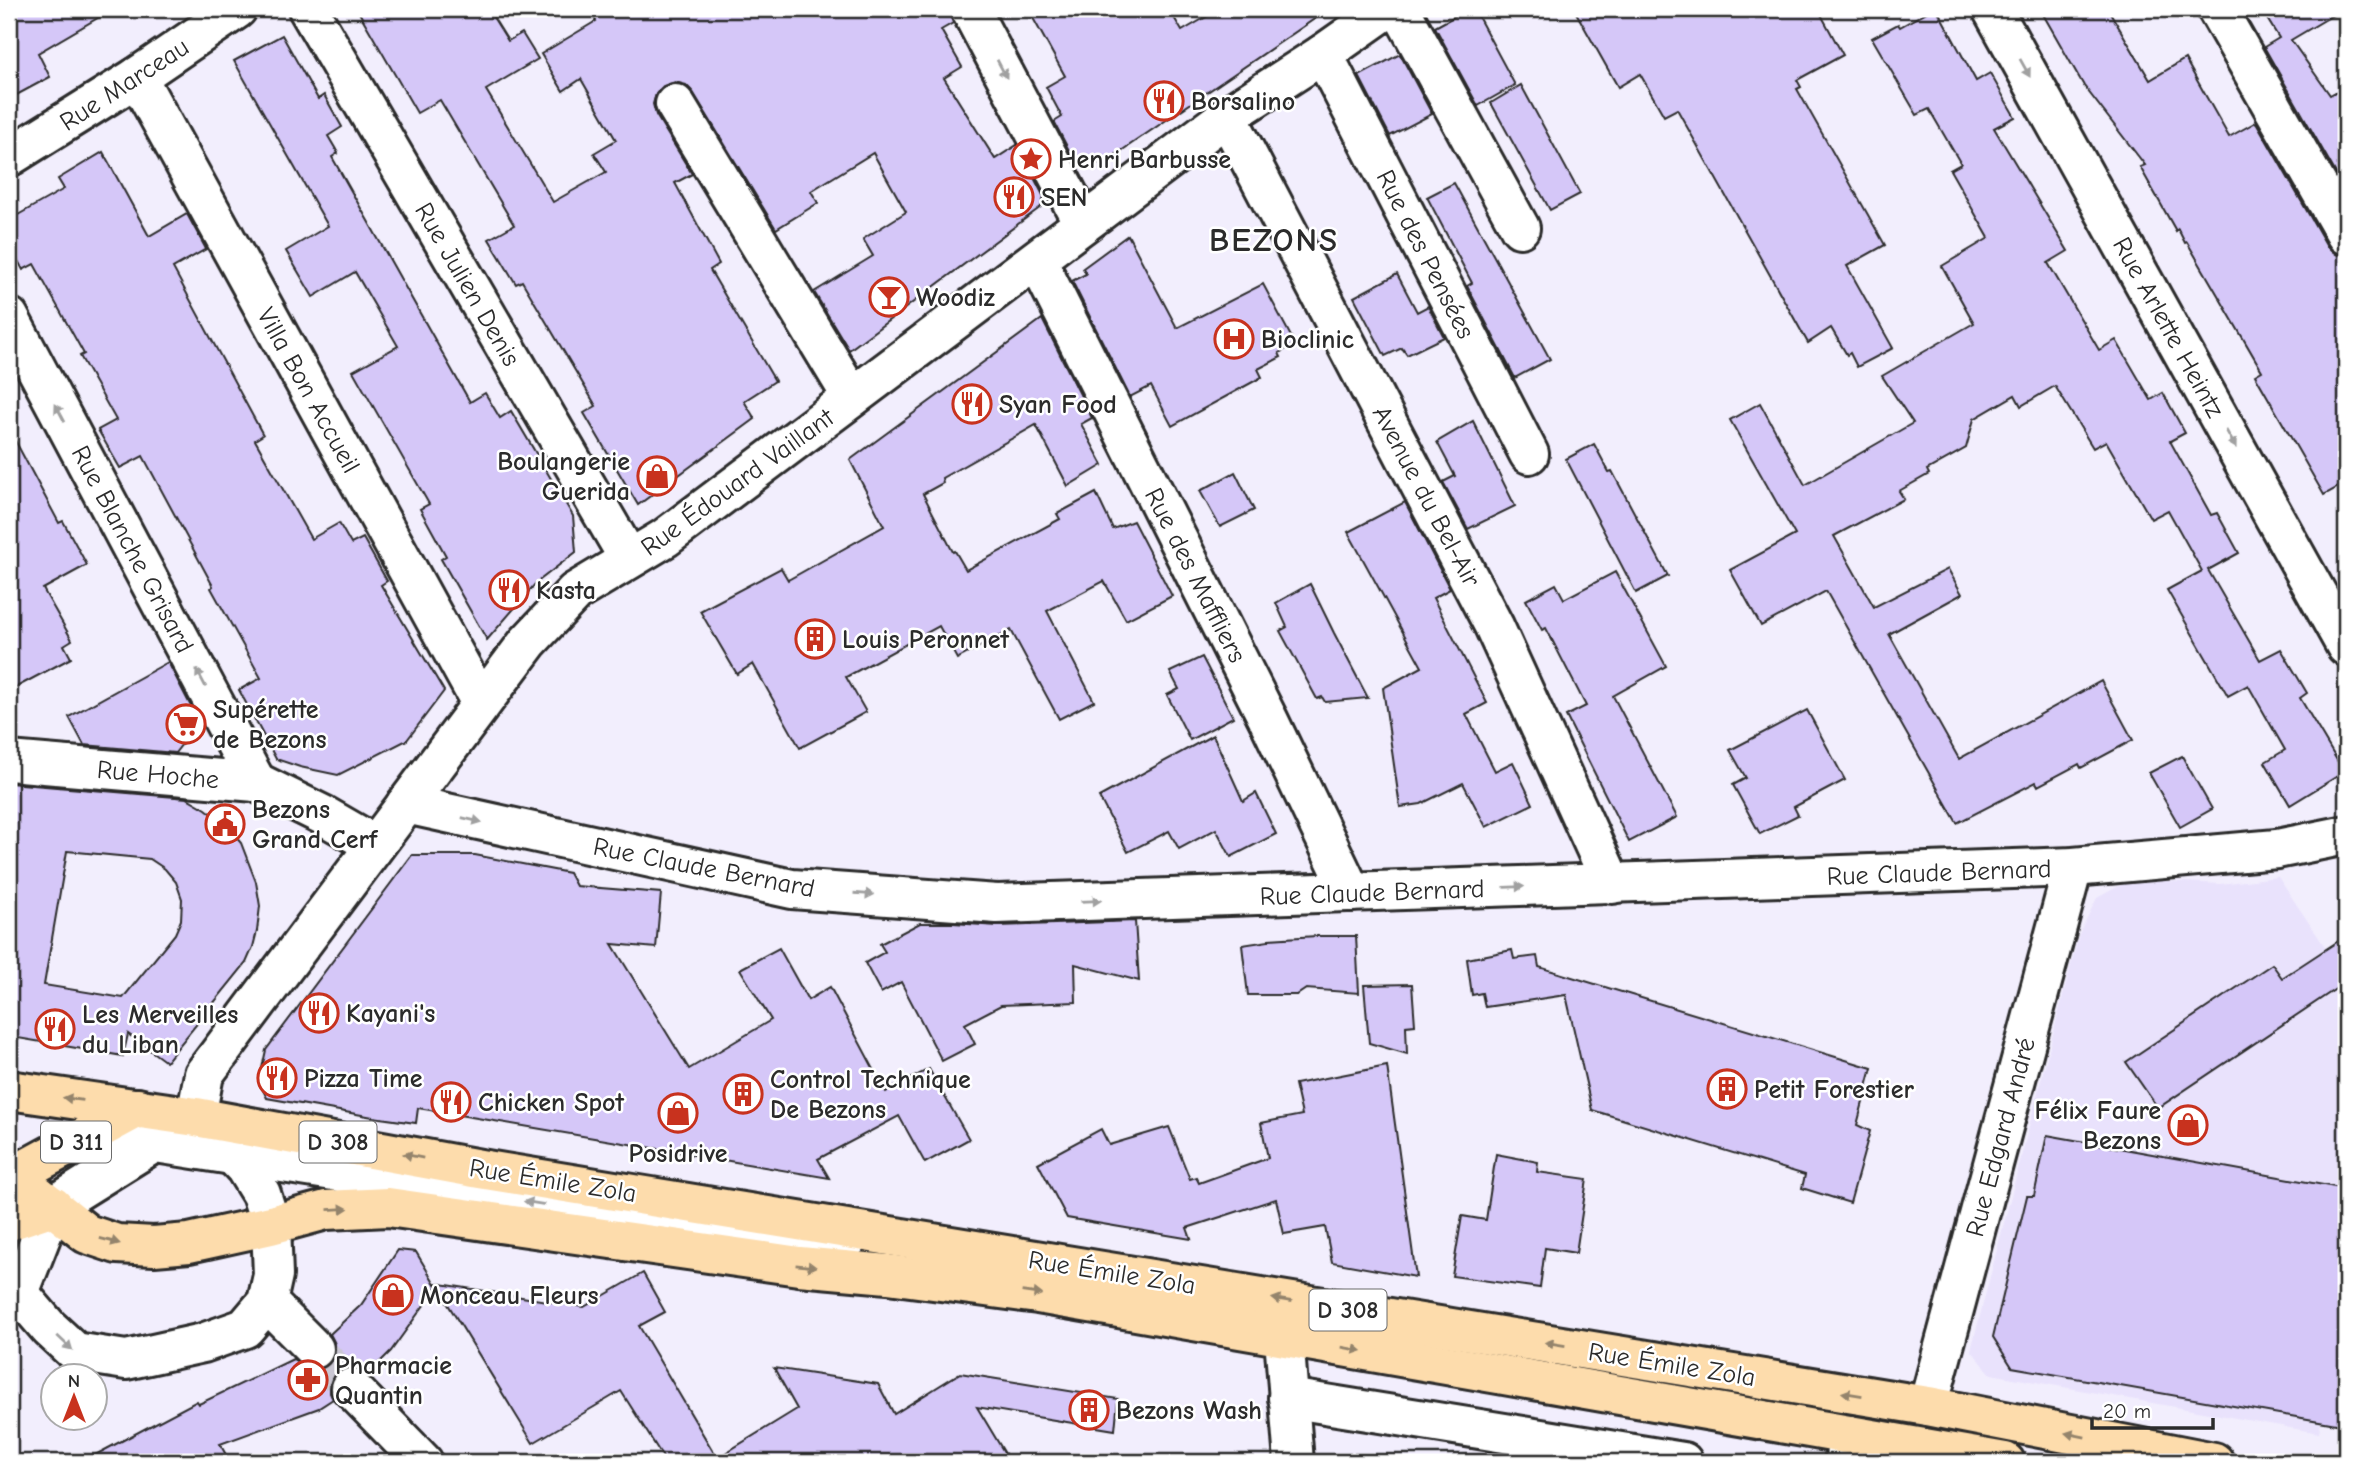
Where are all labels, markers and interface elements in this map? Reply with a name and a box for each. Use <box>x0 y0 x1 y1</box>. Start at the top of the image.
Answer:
street label: Rue Marceau <box>55 32 195 138</box>
one-way arrow <box>996 59 1007 79</box>
one-way arrow <box>2019 59 2031 78</box>
restaurant icon: Borsalino <box>1143 80 1185 122</box>
place label: Borsalino <box>1191 87 1295 117</box>
place icon: Henri Barbusse <box>1010 138 1052 180</box>
place label: Henri Barbusse <box>1058 145 1231 175</box>
street label: Rue des Pensées <box>1370 165 1481 344</box>
restaurant icon: SEN <box>993 176 1035 218</box>
place label: SEN <box>1041 183 1088 213</box>
street label: Rue Julien Denis <box>408 197 526 372</box>
district label: BEZONS <box>1209 221 1339 259</box>
street label: Rue Arlette Heintz <box>2106 232 2230 423</box>
bar icon: Woodiz <box>868 276 910 318</box>
place label: Woodiz <box>916 283 995 313</box>
street label: Villa Bon Accueil <box>250 303 366 478</box>
hospital icon: Bioclinic <box>1213 318 1255 360</box>
place label: Bioclinic <box>1261 325 1354 355</box>
restaurant icon: Syan Food <box>951 383 993 425</box>
place label: Syan Food <box>999 390 1117 420</box>
street label: Rue Édouard Vaillant <box>635 401 841 563</box>
street label: Avenue du Bel-Air <box>1366 401 1487 593</box>
one-way arrow <box>54 403 66 422</box>
one-way arrow <box>2225 429 2237 448</box>
street label: Rue Blanche Grisard <box>65 441 199 658</box>
place label: Boulangerie Guerida <box>497 447 630 507</box>
shop icon: Boulangerie Guerida <box>636 455 678 497</box>
street label: Rue des Maffliers <box>1138 483 1252 668</box>
restaurant icon: Kasta <box>488 569 530 611</box>
place label: Kasta <box>536 576 596 606</box>
building icon: Louis Peronnet <box>794 618 836 660</box>
place label: Louis Peronnet <box>842 625 1010 655</box>
one-way arrow <box>196 668 207 688</box>
place label: Supérette de Bezons <box>213 695 327 755</box>
supermarket icon: Supérette de Bezons <box>165 703 207 745</box>
street label: Rue Hoche <box>96 755 220 795</box>
place label: Bezons Grand Cerf <box>252 795 379 855</box>
public building icon: Bezons Grand Cerf <box>204 803 246 845</box>
one-way arrow <box>461 815 483 826</box>
street label: Rue Claude Bernard <box>591 832 817 904</box>
street label: Rue Claude Bernard <box>1826 854 2052 892</box>
street label: Rue Claude Bernard <box>1259 874 1485 912</box>
one-way arrow <box>1503 882 1525 893</box>
one-way arrow <box>853 889 875 900</box>
one-way arrow <box>1080 895 1102 906</box>
restaurant icon: Kayani's <box>298 992 340 1034</box>
place label: Kayani's <box>346 999 435 1029</box>
place label: Les Merveilles du Liban <box>82 1000 238 1060</box>
restaurant icon: Les Merveilles du Liban <box>34 1008 76 1050</box>
street label: Rue Edgard André <box>1960 1034 2042 1240</box>
restaurant icon: Pizza Time <box>256 1057 298 1099</box>
place label: Pizza Time <box>304 1064 423 1094</box>
place label: Control Technique De Bezons <box>770 1065 971 1125</box>
building icon: Petit Forestier <box>1706 1068 1748 1110</box>
building icon: Control Technique De Bezons <box>722 1073 764 1115</box>
place label: Petit Forestier <box>1754 1075 1914 1105</box>
restaurant icon: Chicken Spot <box>430 1081 472 1123</box>
place label: Chicken Spot <box>478 1088 624 1118</box>
shop icon: Posidrive <box>657 1092 699 1134</box>
one-way arrow <box>62 1094 84 1105</box>
place label: Félix Faure Bezons <box>2034 1096 2161 1156</box>
shop icon: Félix Faure Bezons <box>2167 1104 2209 1146</box>
road number: D 311 <box>41 1122 111 1162</box>
road number: D 308 <box>300 1122 376 1162</box>
place label: Posidrive <box>629 1139 728 1169</box>
one-way arrow <box>402 1150 424 1161</box>
street label: Rue Émile Zola <box>467 1152 639 1209</box>
one-way arrow <box>523 1197 545 1208</box>
one-way arrow <box>327 1204 349 1215</box>
one-way arrow <box>100 1236 122 1247</box>
street label: Rue Émile Zola <box>1026 1244 1198 1301</box>
one-way arrow <box>795 1261 817 1272</box>
shop icon: Monceau Fleurs <box>372 1274 414 1316</box>
place label: Monceau Fleurs <box>420 1281 598 1311</box>
one-way arrow <box>1021 1288 1043 1299</box>
road number: D 308 <box>1310 1290 1386 1330</box>
one-way arrow <box>1271 1294 1293 1305</box>
one-way arrow <box>56 1335 73 1351</box>
street label: Rue Émile Zola <box>1586 1336 1758 1393</box>
one-way arrow <box>1544 1338 1566 1349</box>
one-way arrow <box>1341 1344 1363 1355</box>
place label: Pharmacie Quantin <box>335 1351 452 1411</box>
pharmacy icon: Pharmacie Quantin <box>287 1359 329 1401</box>
north arrow <box>38 1362 108 1432</box>
text: N <box>68 1370 80 1392</box>
scale bar <box>2092 1387 2213 1431</box>
one-way arrow <box>1841 1388 1863 1399</box>
building icon: Bezons Wash <box>1068 1389 1110 1431</box>
place label: Bezons Wash <box>1116 1396 1262 1426</box>
text: 20 m <box>2103 1399 2151 1423</box>
one-way arrow <box>2064 1429 2086 1440</box>

